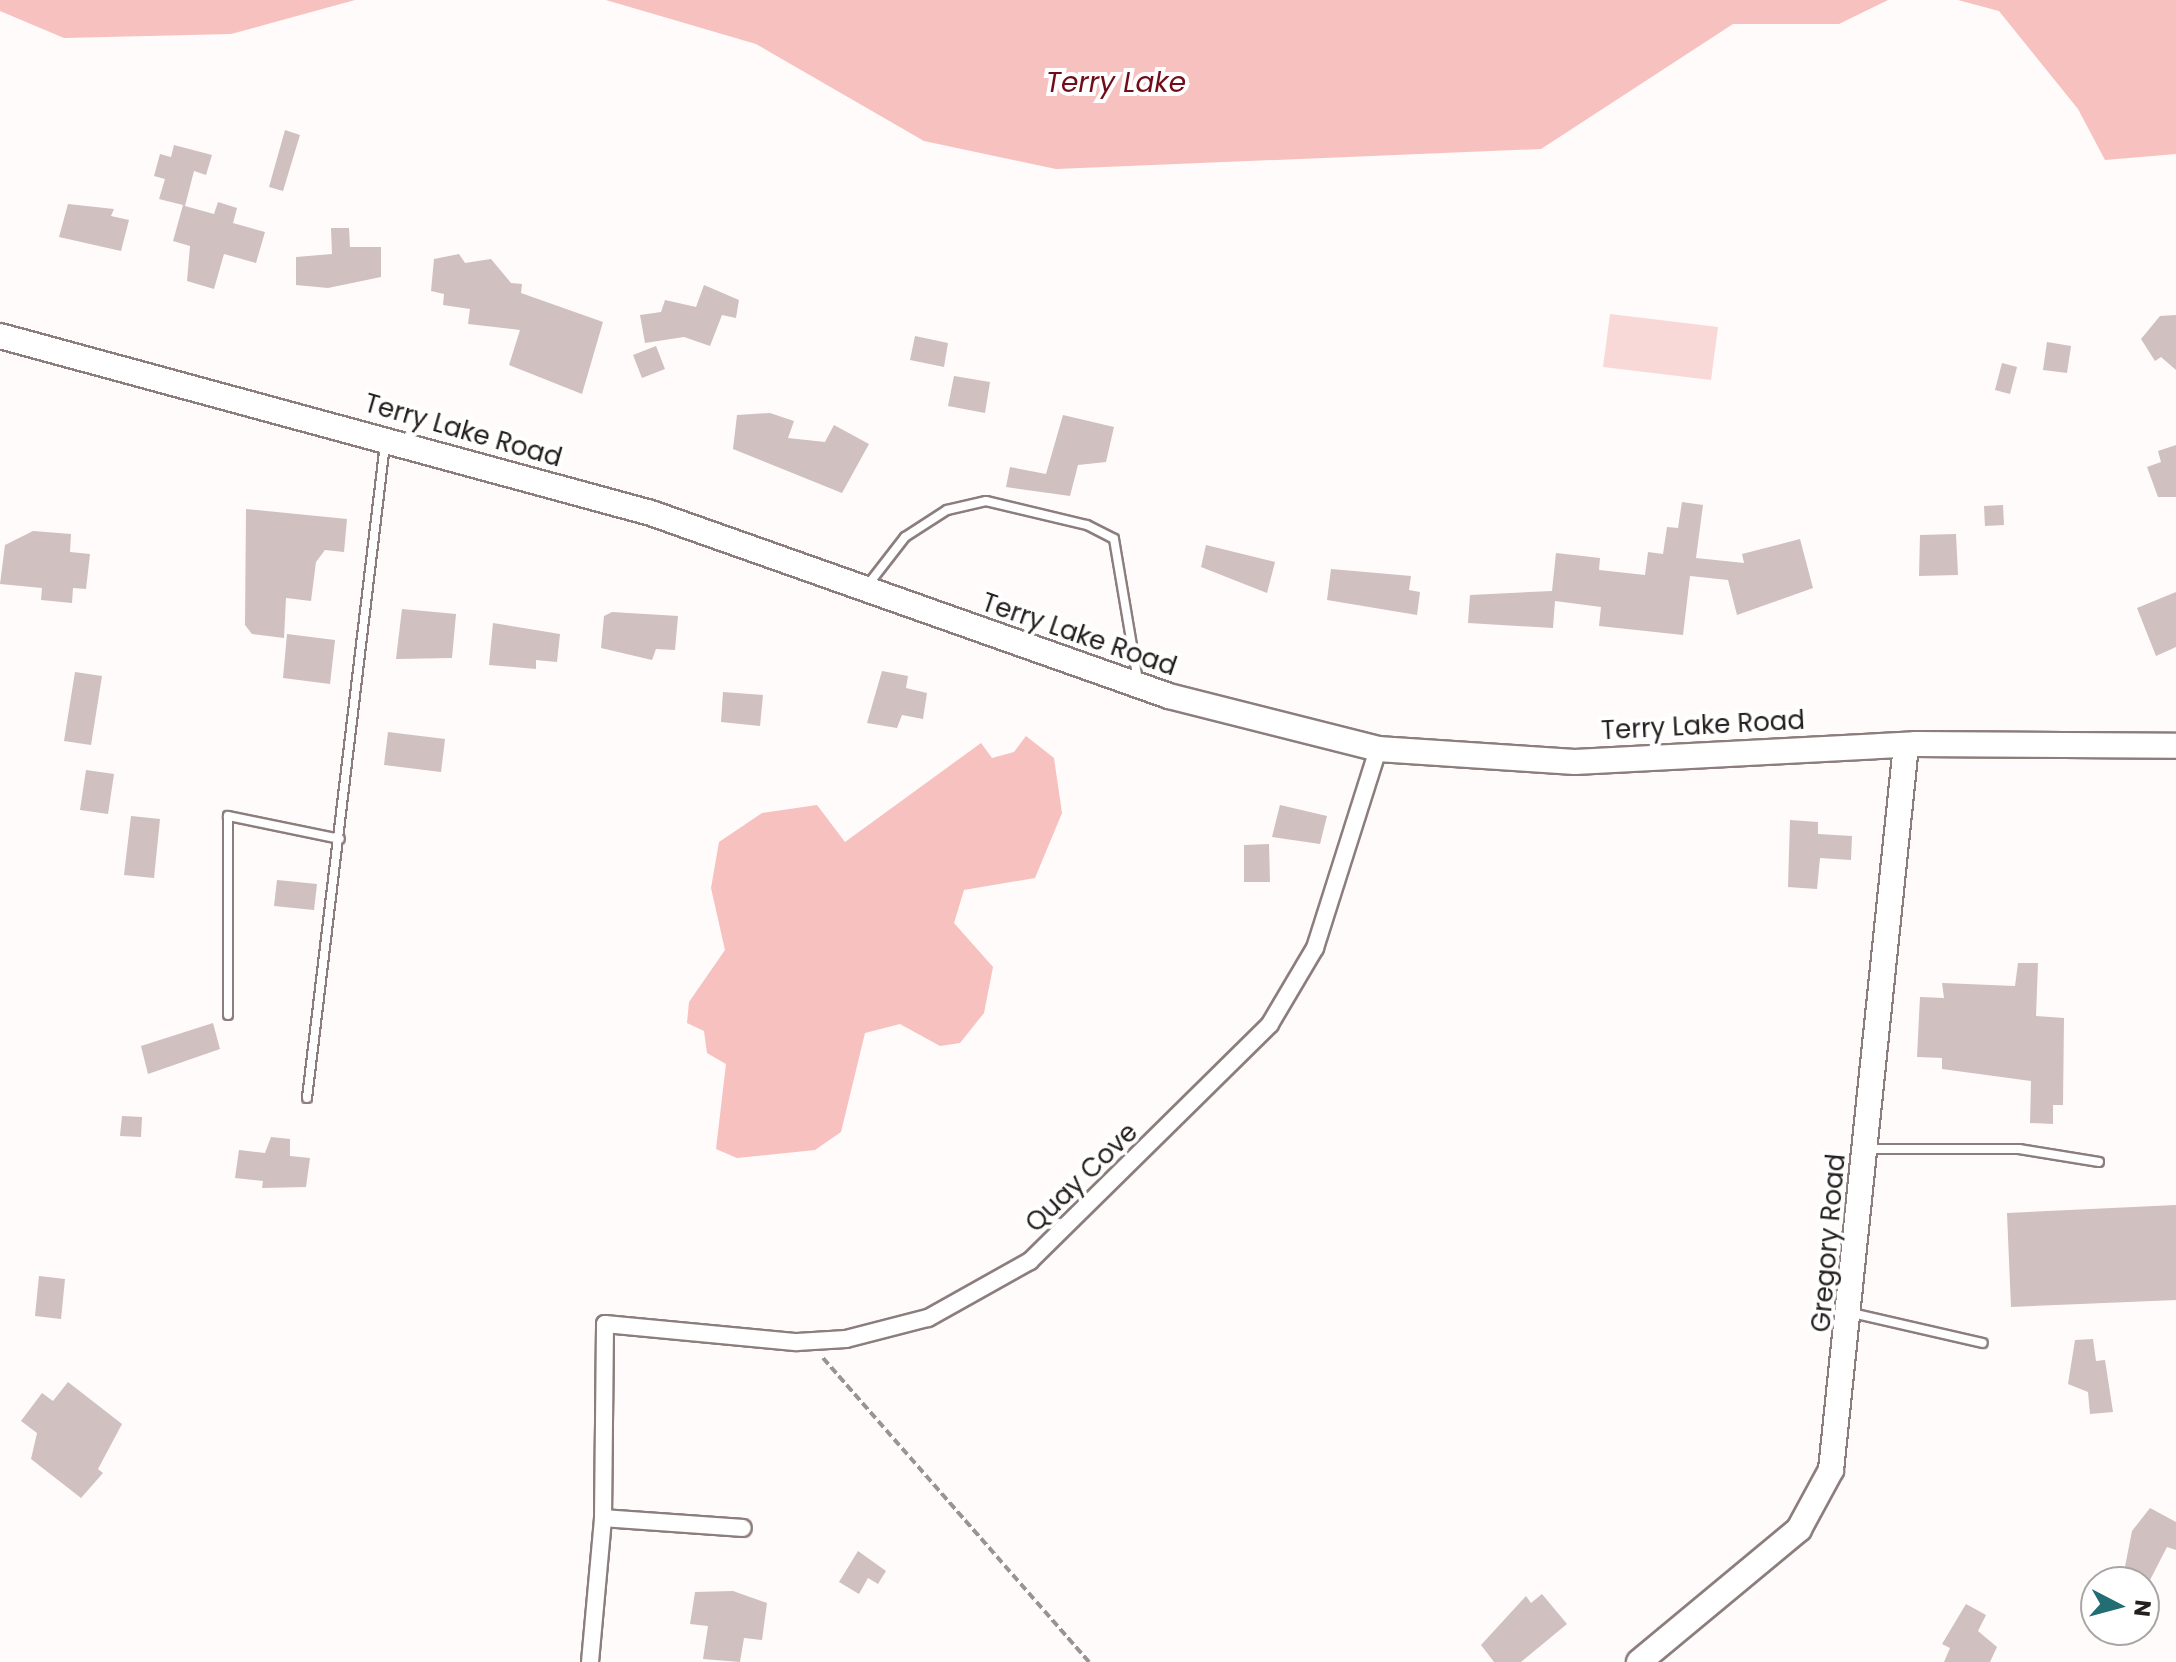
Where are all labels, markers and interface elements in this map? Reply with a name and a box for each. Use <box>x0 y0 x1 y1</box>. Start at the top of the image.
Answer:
water label: Terry Lake <box>1046 66 1186 100</box>
street label: Terry Lake Road <box>361 388 565 474</box>
street label: Terry Lake Road <box>977 587 1181 683</box>
street label: Terry Lake Road <box>1600 705 1806 747</box>
street label: Quay Cove <box>1019 1117 1145 1239</box>
street label: Gregory Road <box>1806 1152 1852 1334</box>
north arrow <box>2080 1566 2160 1646</box>
text: N <box>2126 1598 2159 1618</box>

